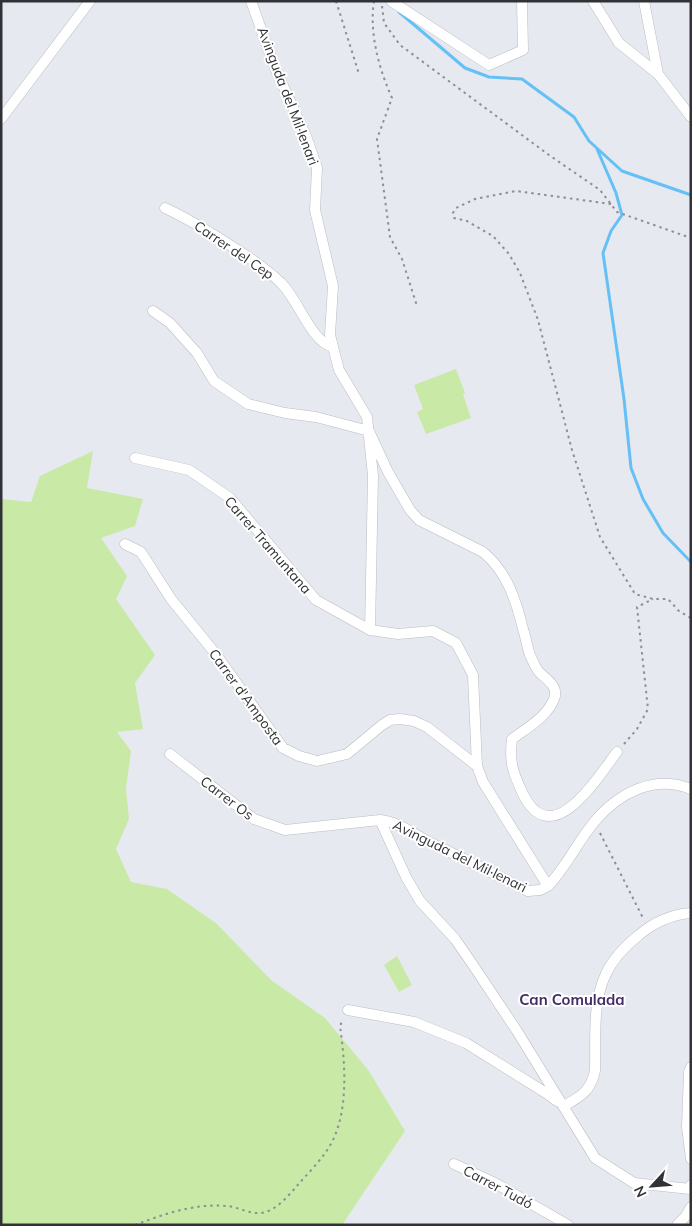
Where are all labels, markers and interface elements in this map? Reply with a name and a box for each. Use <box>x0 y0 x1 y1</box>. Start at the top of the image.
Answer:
street label: Avinguda del Mil·lenari <box>253 24 323 168</box>
street label: Carrer del Cep <box>191 217 277 283</box>
street label: Carrer Tramuntana <box>221 493 315 597</box>
street label: Carrer d'Amposta <box>205 645 287 749</box>
street label: Carrer Os <box>197 772 257 824</box>
street label: Avinguda del Mil·lenari <box>390 816 530 896</box>
district label: Can Comulada <box>519 990 625 1009</box>
street label: Carrer Tudó <box>460 1161 536 1213</box>
north arrow <box>627 1161 677 1211</box>
text: N <box>630 1183 651 1200</box>

